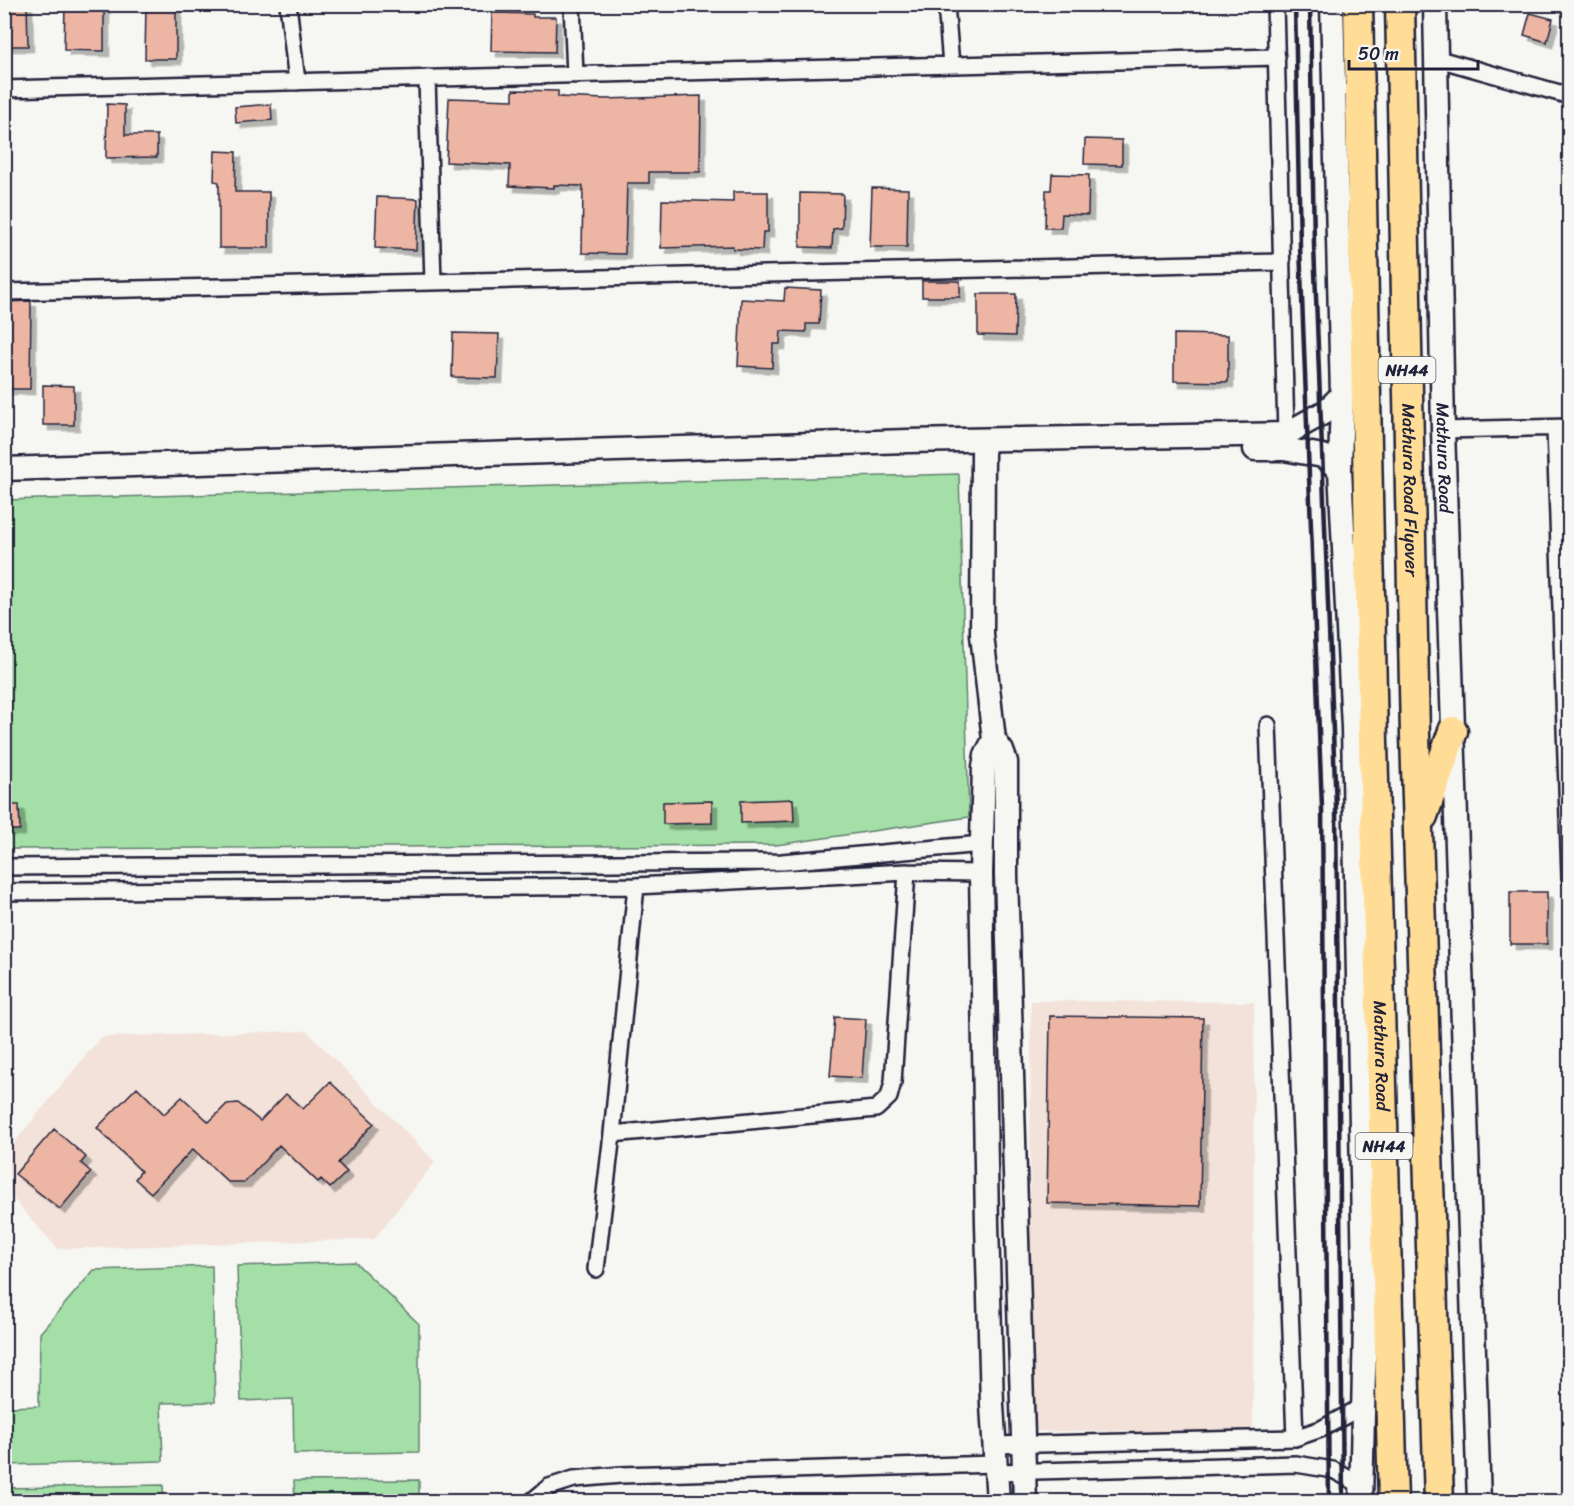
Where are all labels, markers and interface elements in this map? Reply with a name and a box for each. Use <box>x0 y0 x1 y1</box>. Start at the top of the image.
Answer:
scale bar <box>1349 33 1478 71</box>
text: 50 m <box>1358 38 1399 70</box>
road number: NH44 <box>1378 357 1436 383</box>
street label: Mathura Road <box>1426 402 1462 515</box>
street label: Mathura Road Flyover <box>1392 403 1428 578</box>
street label: Mathura Road <box>1364 1000 1399 1113</box>
road number: NH44 <box>1356 1133 1412 1159</box>

